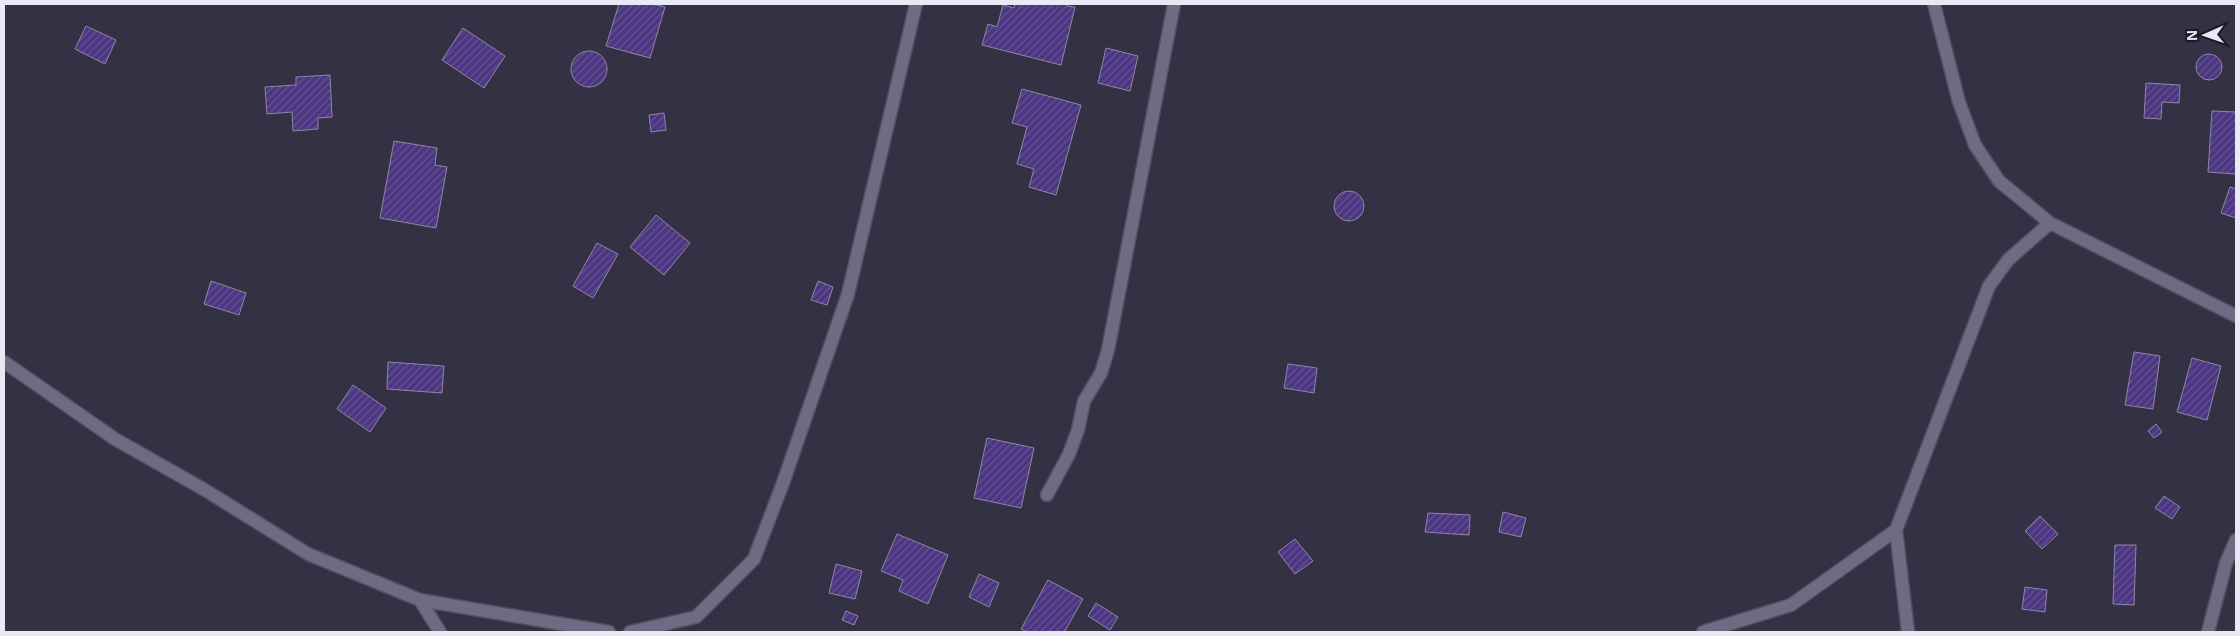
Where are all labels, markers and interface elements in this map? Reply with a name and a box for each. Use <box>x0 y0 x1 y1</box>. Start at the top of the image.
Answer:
north arrow <box>2180 10 2230 60</box>
text: N <box>2182 29 2201 41</box>

